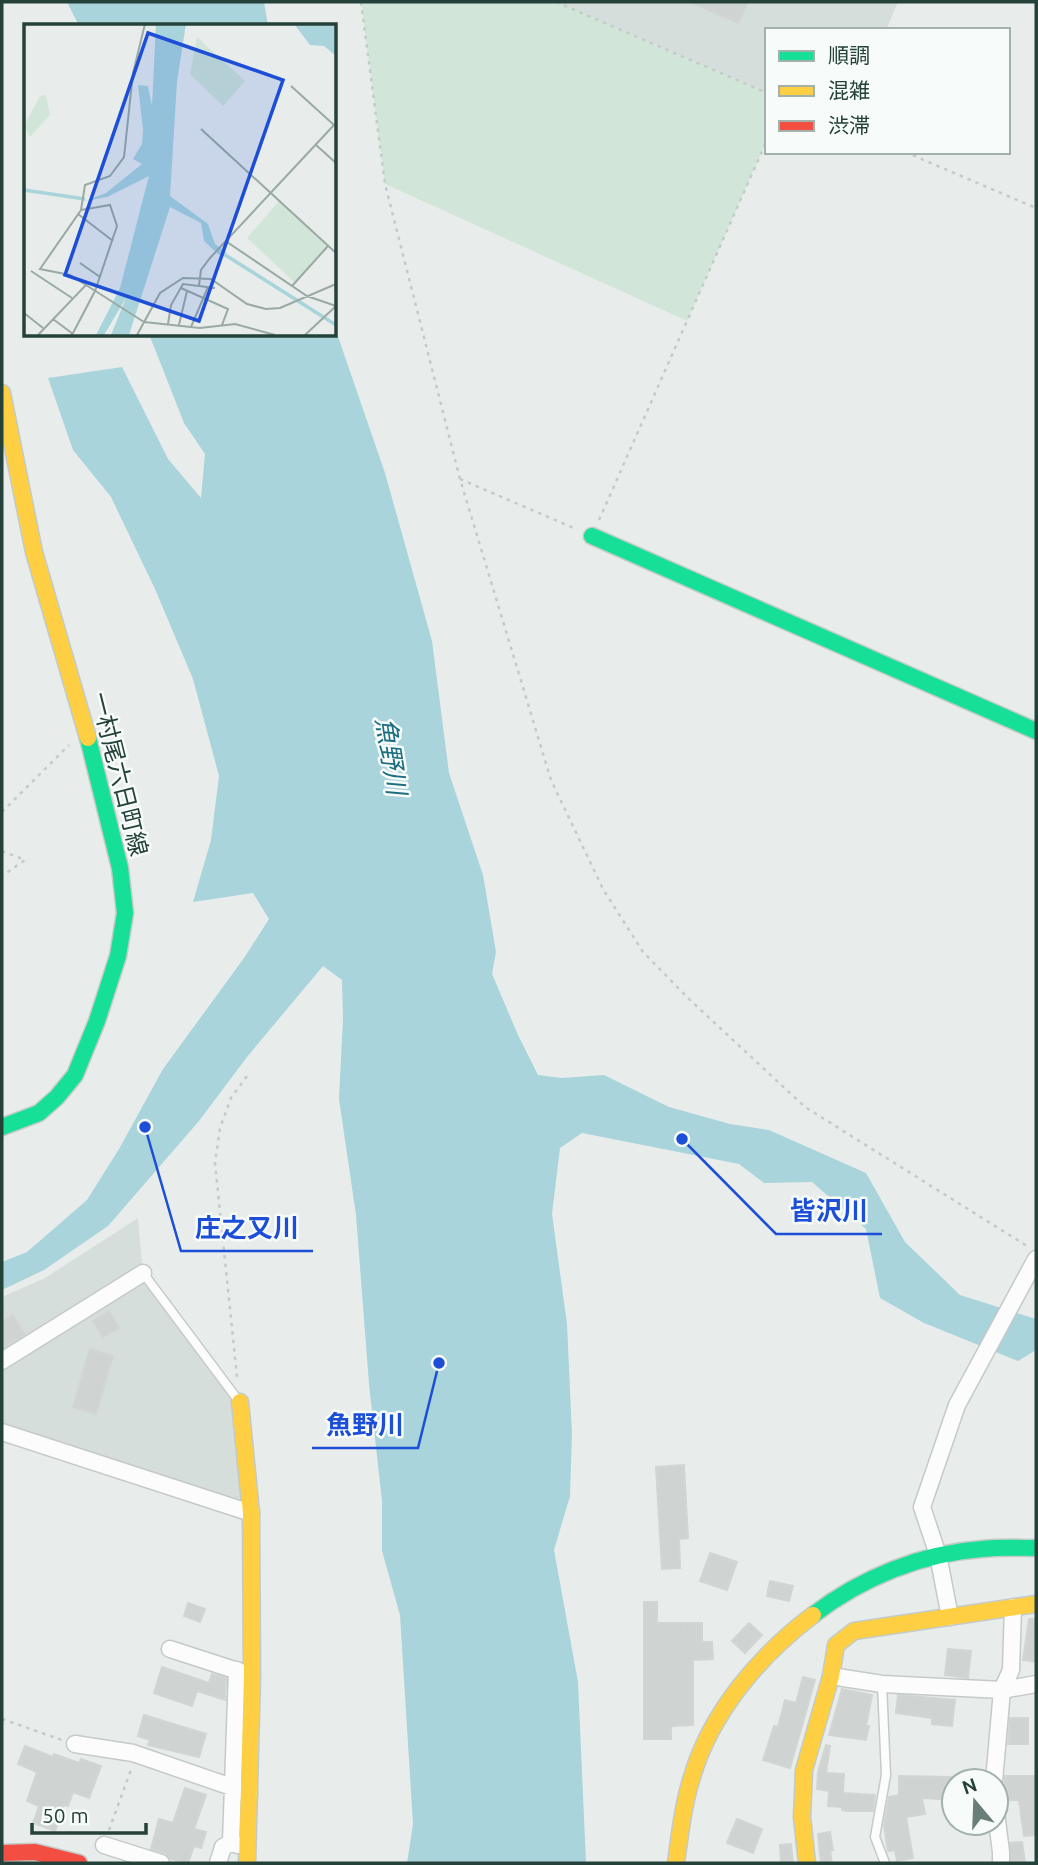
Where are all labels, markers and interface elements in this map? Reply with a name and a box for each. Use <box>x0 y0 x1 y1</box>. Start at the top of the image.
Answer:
inset map <box>24 24 336 336</box>
legend <box>765 28 1010 154</box>
text: 順調 <box>828 43 870 67</box>
text: 混雑 <box>828 78 870 102</box>
text: 渋滞 <box>828 113 870 137</box>
street label: 一村尾六日町線 <box>86 689 153 859</box>
water label: 魚野川 <box>371 715 412 800</box>
callout: 皆沢川 <box>776 1187 882 1234</box>
text: 皆沢川 <box>790 1196 868 1225</box>
callout: 庄之又川 <box>181 1204 313 1251</box>
text: 庄之又川 <box>195 1213 299 1242</box>
callout: 魚野川 <box>312 1401 418 1448</box>
text: 魚野川 <box>326 1410 404 1439</box>
north arrow <box>940 1767 1010 1837</box>
text: N <box>959 1773 980 1799</box>
scale bar <box>32 1792 145 1836</box>
text: 50 m <box>42 1803 89 1827</box>

